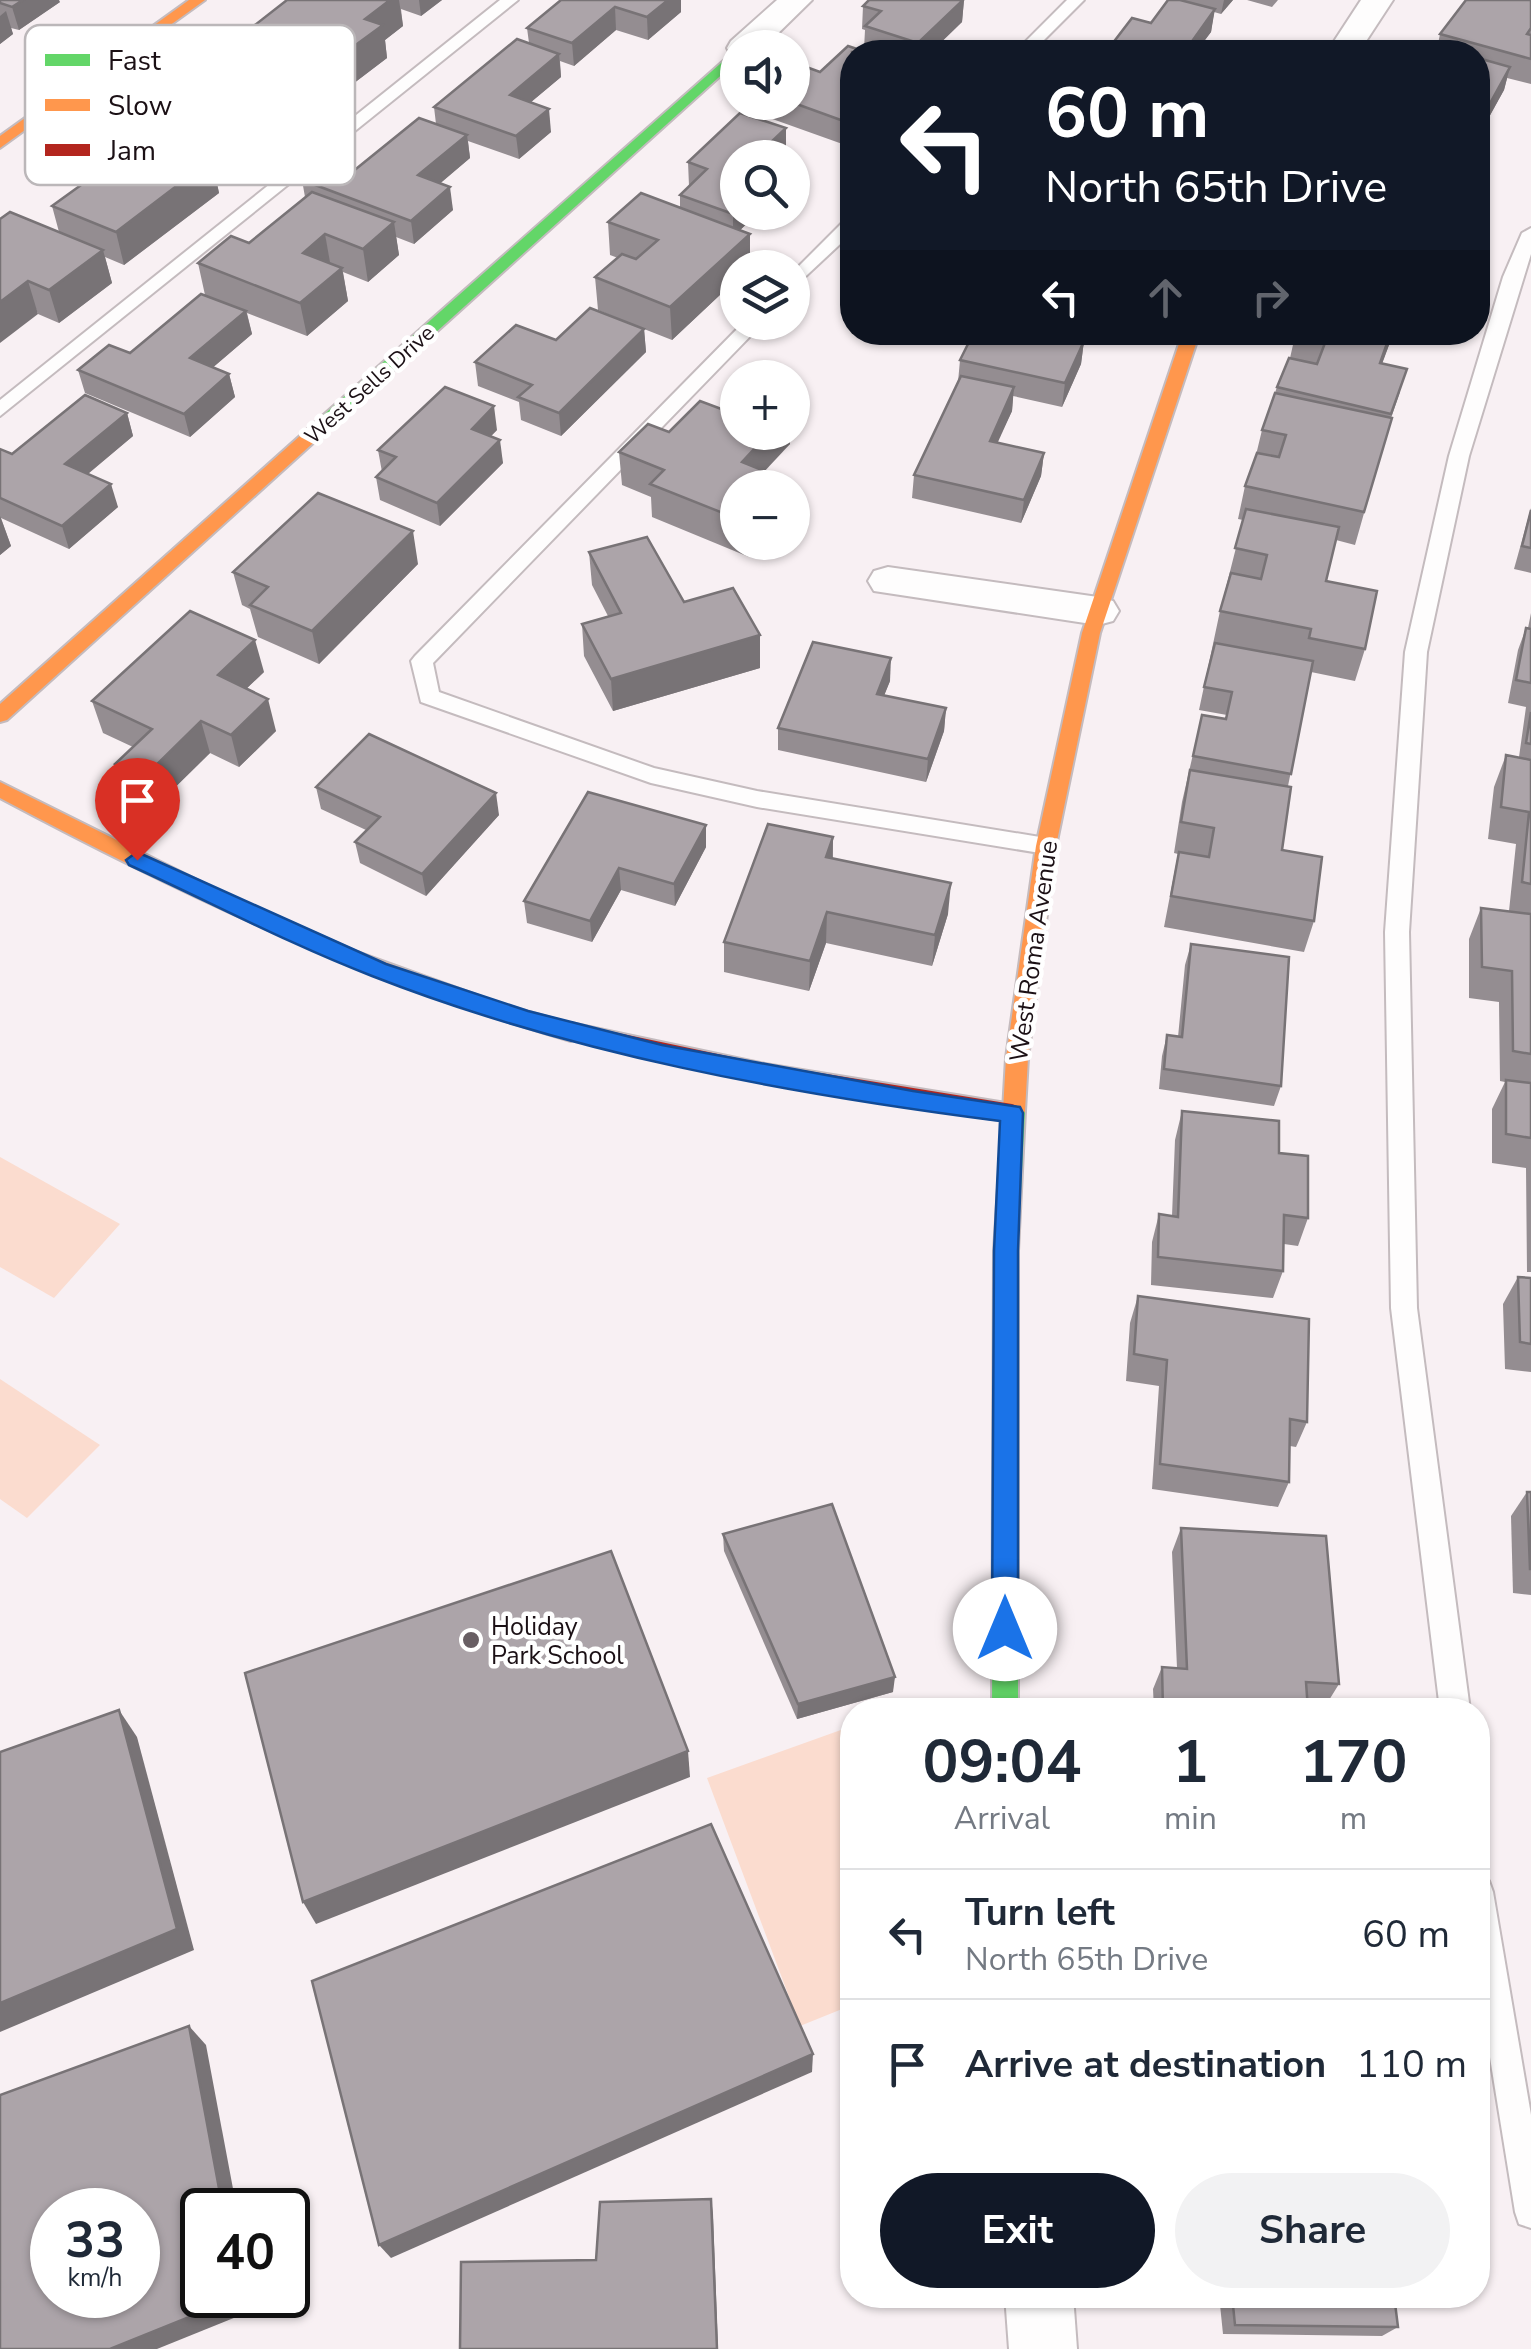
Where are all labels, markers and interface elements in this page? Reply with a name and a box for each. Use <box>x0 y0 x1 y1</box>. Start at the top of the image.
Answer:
legend <box>25 25 355 185</box>
map controls <box>720 30 810 560</box>
button: sound <box>720 30 810 120</box>
text: Fast <box>108 42 161 80</box>
text: 60 m <box>1045 66 1209 162</box>
icon: left <box>880 80 1010 210</box>
text: Slow <box>108 87 172 125</box>
text: Jam <box>107 132 156 170</box>
button: search <box>720 140 810 230</box>
text: North 65th Drive <box>1045 157 1387 218</box>
button: layers <box>720 250 810 340</box>
icon: left <box>1033 270 1088 325</box>
icon: ahead <box>1138 270 1193 325</box>
icon: right <box>1243 270 1298 325</box>
street label: West Sells Drive <box>298 318 441 451</box>
button: + <box>720 360 810 450</box>
button: − <box>720 470 810 560</box>
pin <box>95 758 180 861</box>
icon: arrive <box>110 773 165 828</box>
street label: West Roma Avenue <box>1002 838 1066 1064</box>
position arrow <box>953 1577 1057 1681</box>
place label: Holiday Park School <box>491 1610 624 1673</box>
marker: Holiday Park School <box>460 1629 482 1651</box>
text: 09:04 <box>923 1721 1081 1803</box>
text: 1 <box>1172 1721 1208 1803</box>
text: 170 <box>1299 1721 1407 1803</box>
text: Arrival <box>954 1797 1050 1840</box>
text: min <box>1164 1797 1217 1840</box>
text: m <box>1340 1797 1367 1840</box>
text: Turn left <box>965 1887 1115 1938</box>
icon: left <box>880 1907 935 1962</box>
text: 60 m <box>1362 1909 1450 1960</box>
text: North 65th Drive <box>965 1938 1208 1981</box>
icon: arrive <box>880 2037 935 2092</box>
text: Arrive at destination <box>965 2039 1326 2090</box>
text: 110 m <box>1356 2039 1467 2090</box>
button: Exit <box>880 2173 1155 2288</box>
button: Share <box>1175 2173 1450 2288</box>
speed limit sign: 40 <box>180 2188 310 2318</box>
text: 33 <box>65 2206 125 2275</box>
text: km/h <box>67 2261 123 2295</box>

